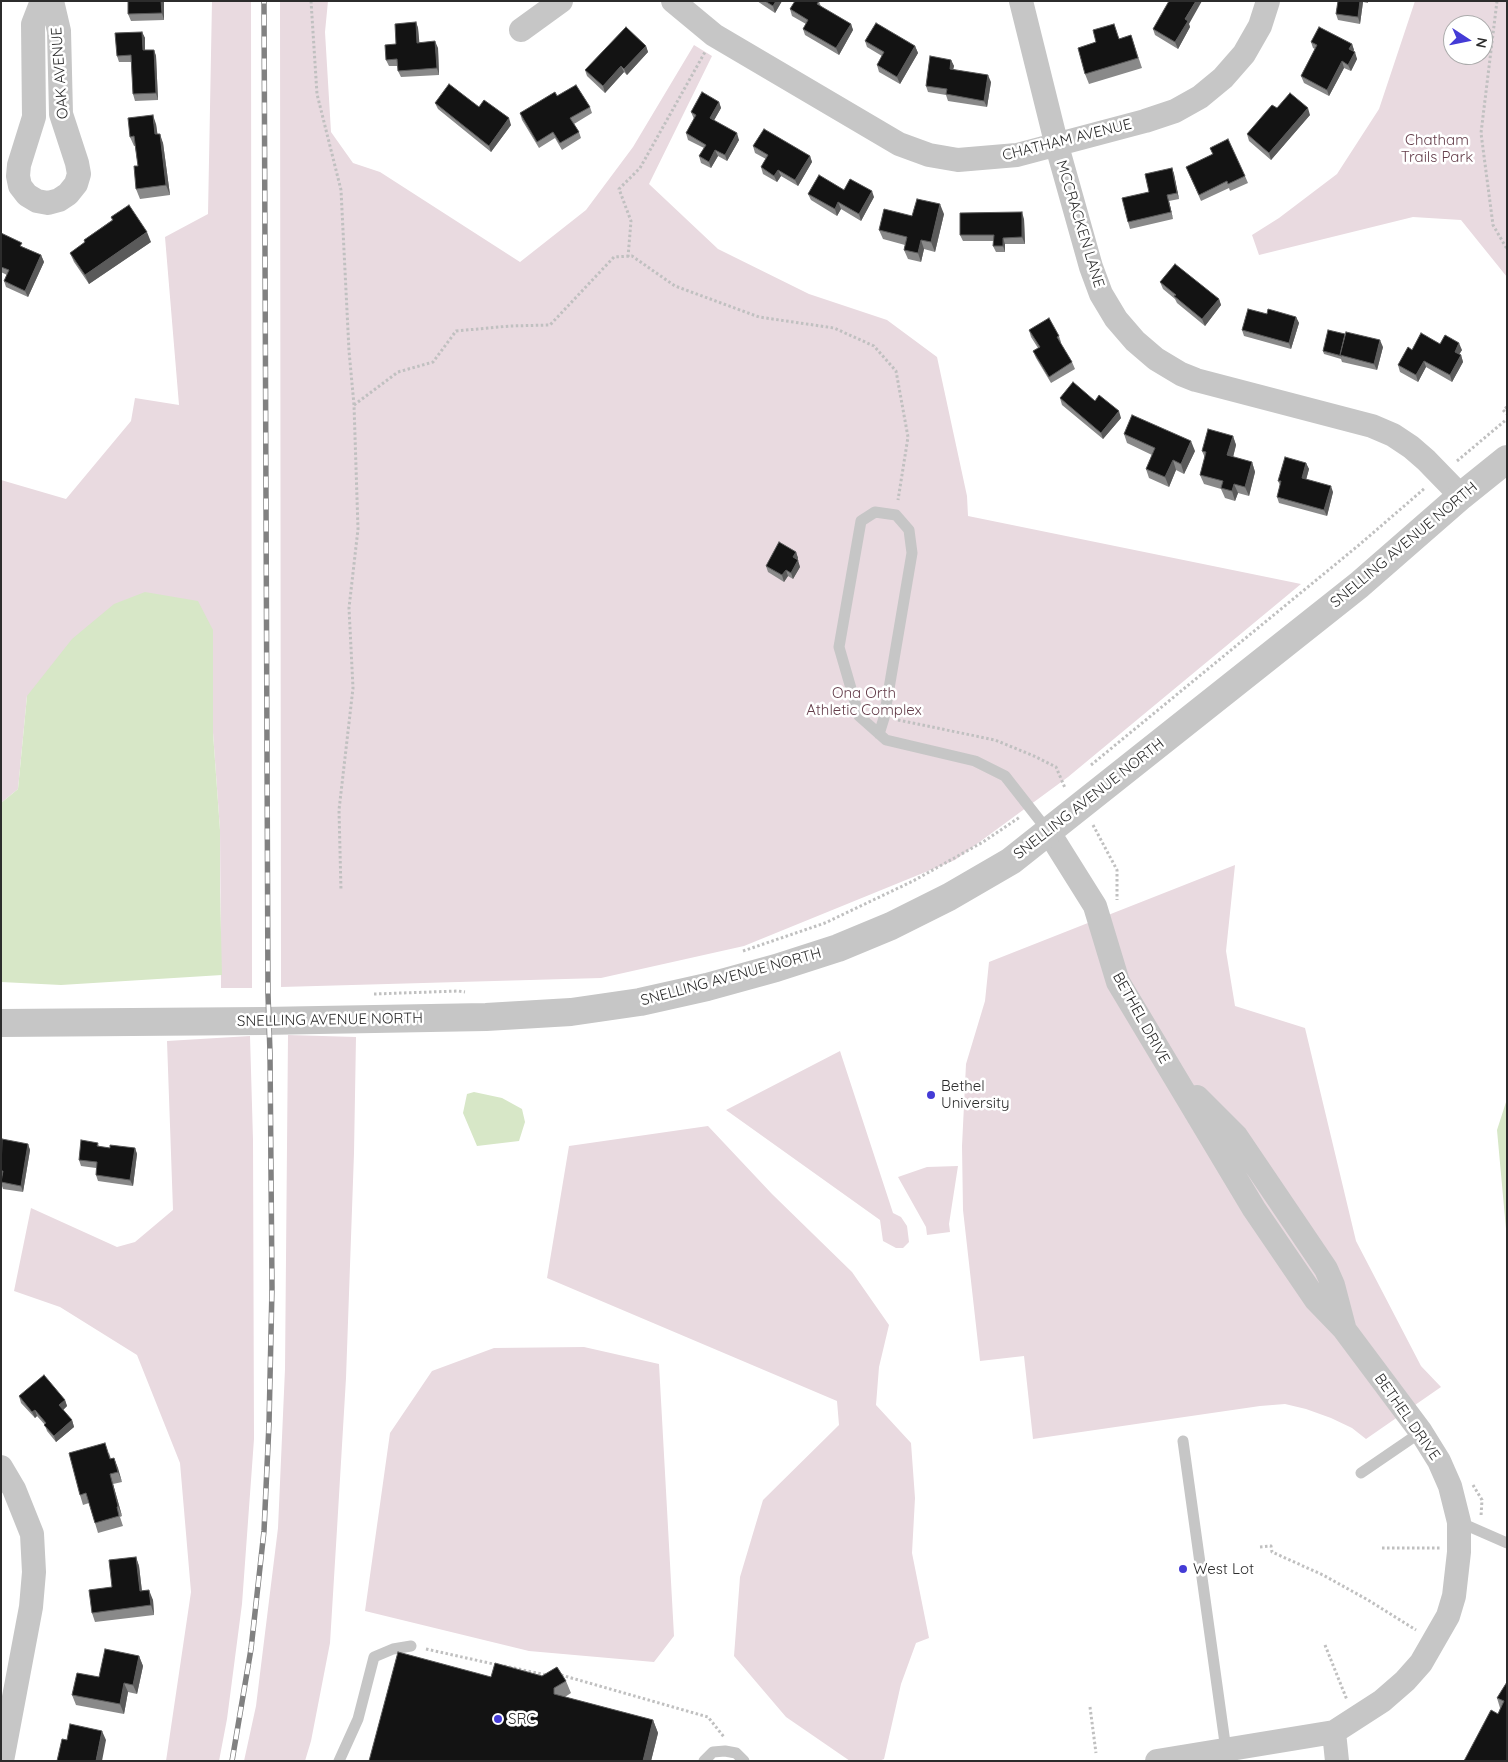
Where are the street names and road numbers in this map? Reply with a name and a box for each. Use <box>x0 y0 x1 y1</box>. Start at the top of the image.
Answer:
street label: OAK AVENUE <box>48 26 72 120</box>
street label: CHATHAM AVENUE <box>1001 115 1133 165</box>
street label: MCCRACKEN LANE <box>1052 158 1108 290</box>
street label: SNELLING AVENUE NORTH <box>1327 478 1481 612</box>
street label: SNELLING AVENUE NORTH <box>1010 735 1168 863</box>
street label: SNELLING AVENUE NORTH <box>639 944 823 1010</box>
street label: BETHEL DRIVE <box>1108 969 1174 1067</box>
street label: SNELLING AVENUE NORTH <box>237 1009 423 1031</box>
street label: BETHEL DRIVE <box>1370 1370 1444 1464</box>

